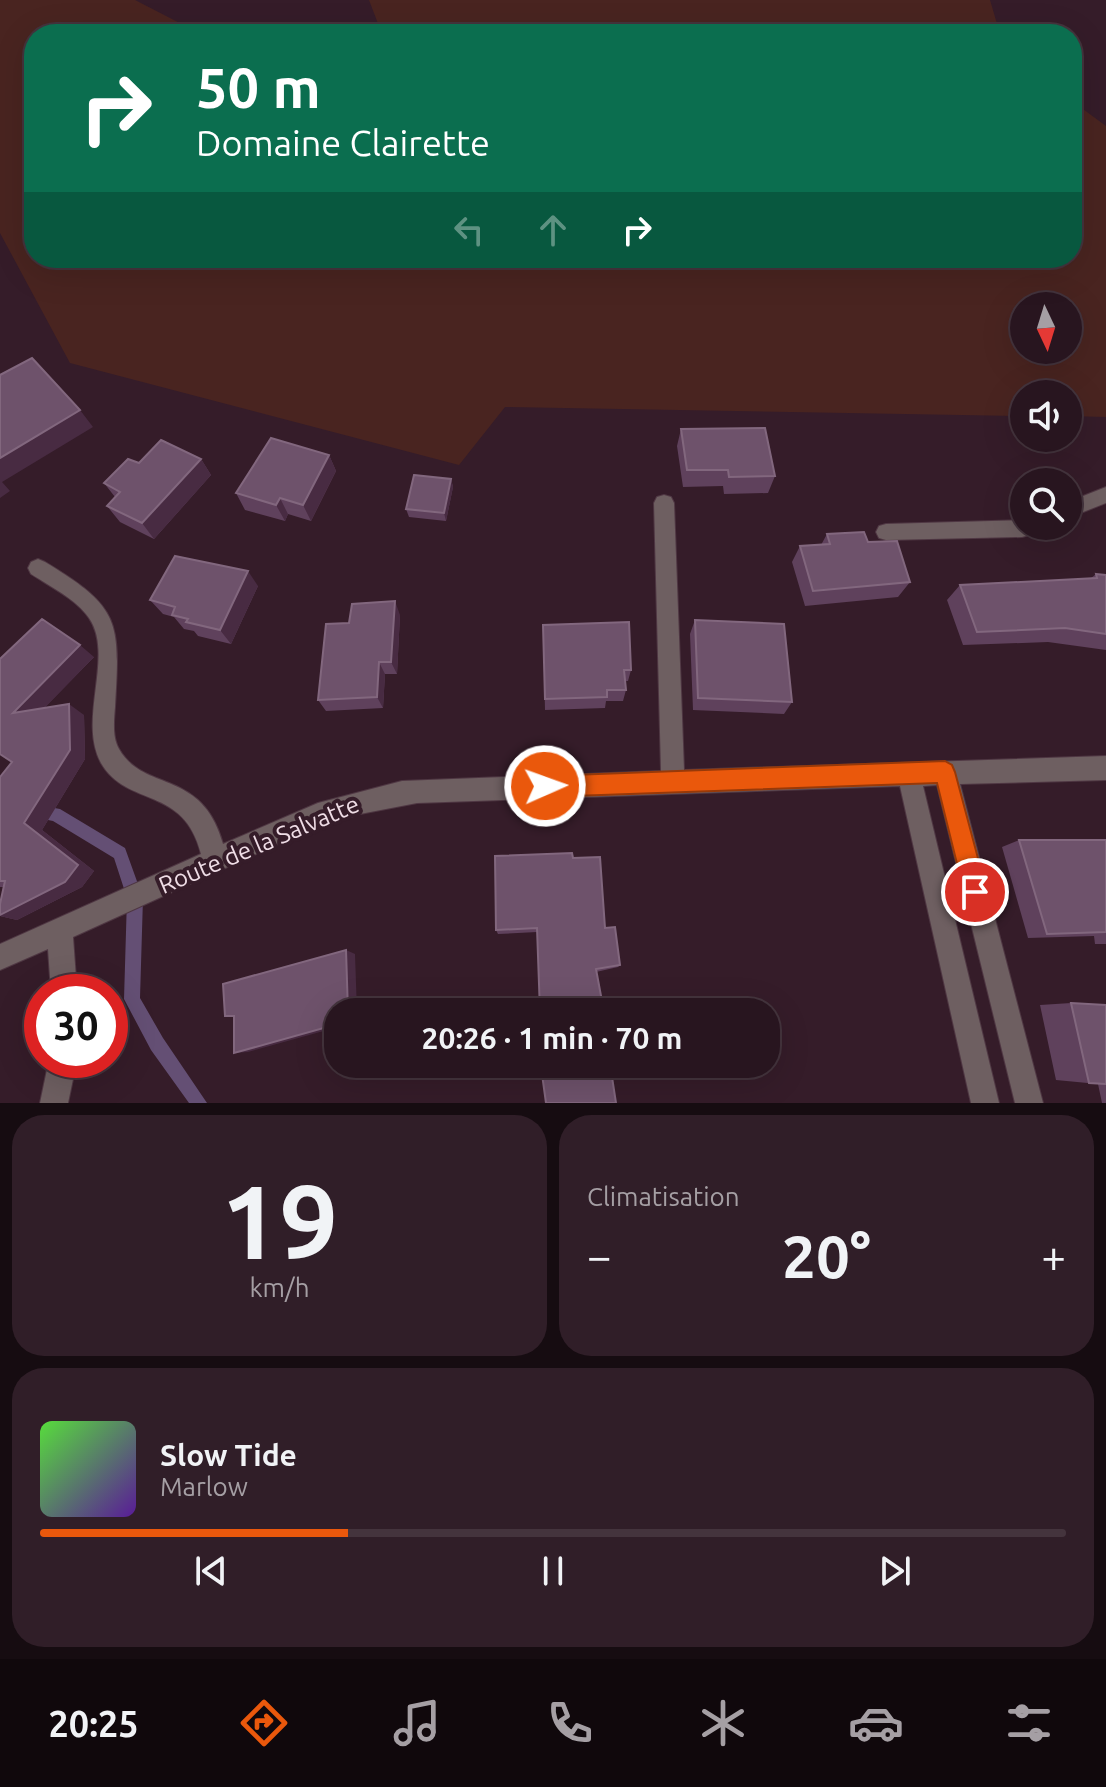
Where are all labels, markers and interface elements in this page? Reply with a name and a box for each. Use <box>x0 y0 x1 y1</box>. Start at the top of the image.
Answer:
icon: right <box>64 56 168 160</box>
text: 50 m <box>196 56 321 119</box>
text: Domaine Clairette <box>196 122 490 163</box>
icon: left <box>447 208 491 252</box>
icon: ahead <box>531 208 575 252</box>
icon: right <box>615 208 659 252</box>
north arrow <box>1010 292 1082 364</box>
map controls <box>1010 292 1082 540</box>
button: sound <box>1010 380 1082 452</box>
button: search <box>1010 468 1082 540</box>
position arrow <box>503 744 587 828</box>
street label: Route de la Salvatte <box>155 790 363 899</box>
pin <box>941 858 1009 926</box>
icon: arrive <box>953 870 997 914</box>
speed limit sign: 30 <box>24 974 128 1078</box>
text: 20:26 · 1 min · 70 m <box>422 1021 682 1055</box>
text: 19 <box>221 1162 338 1279</box>
text: Climatisation <box>587 1182 740 1211</box>
text: 20° <box>782 1222 871 1289</box>
text: − <box>587 1231 612 1280</box>
text: + <box>1041 1231 1066 1280</box>
text: km/h <box>249 1273 310 1302</box>
text: Slow Tide <box>160 1438 297 1472</box>
text: Marlow <box>160 1472 248 1501</box>
icon: previous <box>189 1549 233 1593</box>
icon: pause <box>531 1549 575 1593</box>
icon: next <box>873 1549 917 1593</box>
icon: directions <box>236 1695 292 1751</box>
icon: music <box>389 1695 445 1751</box>
icon: phone <box>542 1695 598 1751</box>
icon: climate <box>695 1695 751 1751</box>
icon: car <box>848 1695 904 1751</box>
icon: filters <box>1001 1695 1057 1751</box>
text: 20:25 <box>49 1703 139 1744</box>

